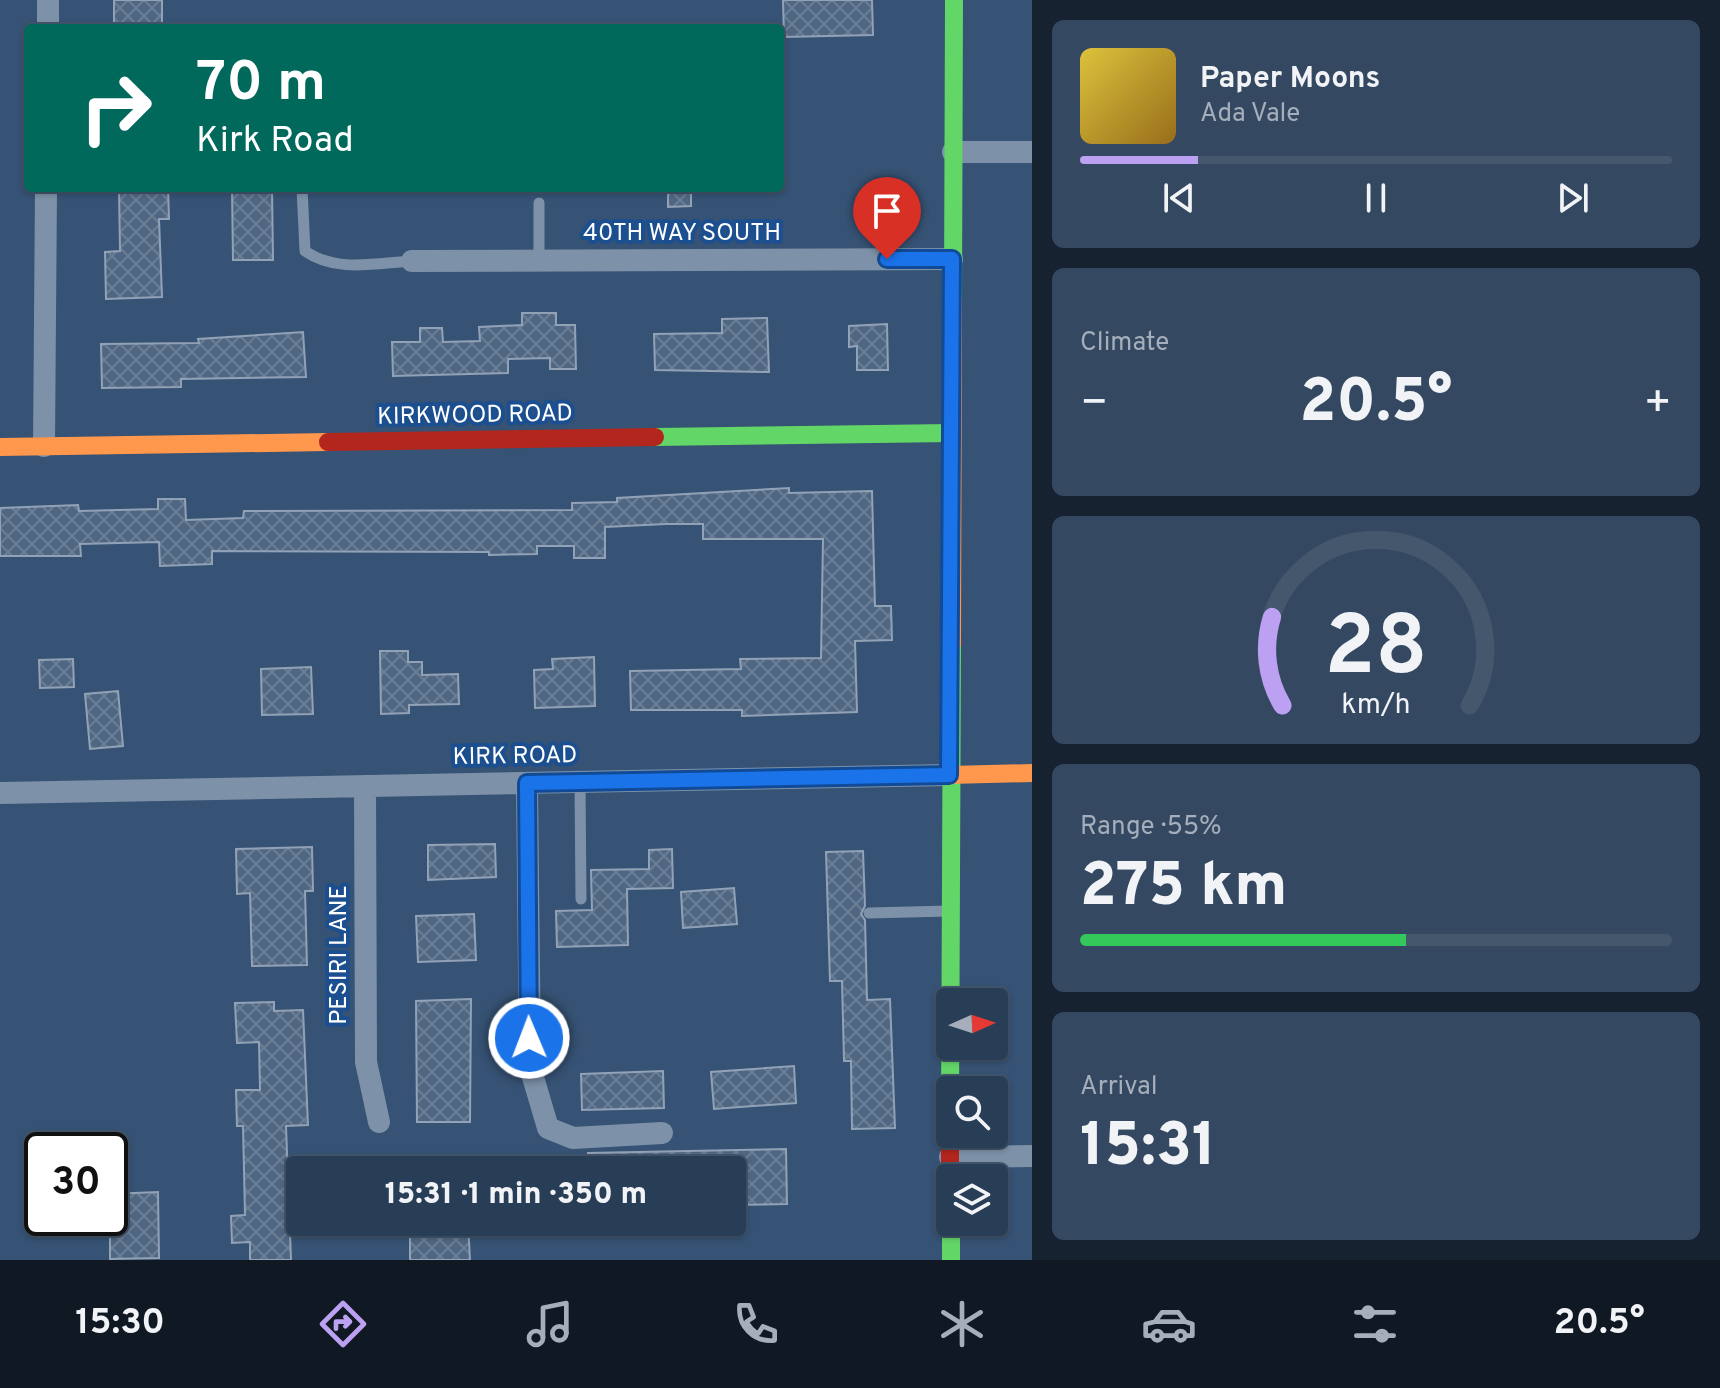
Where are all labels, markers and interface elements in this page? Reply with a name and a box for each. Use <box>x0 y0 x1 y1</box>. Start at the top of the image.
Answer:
text: 70 m <box>196 50 326 120</box>
icon: right <box>64 56 168 160</box>
text: Paper Moons <box>1200 61 1380 98</box>
text: Ada Vale <box>1200 98 1300 131</box>
text: Kirk Road <box>196 119 354 165</box>
icon: previous <box>1157 176 1201 220</box>
icon: pause <box>1354 176 1398 220</box>
icon: next <box>1551 176 1595 220</box>
pin <box>853 177 921 259</box>
icon: arrive <box>865 189 909 233</box>
street label: 40TH WAY SOUTH <box>583 219 781 249</box>
text: Climate <box>1080 327 1169 360</box>
text: 20.5° <box>1300 367 1452 443</box>
text: − <box>1080 377 1108 433</box>
text: + <box>1644 377 1672 433</box>
street label: KIRKWOOD ROAD <box>377 399 573 433</box>
text: 28 <box>1324 599 1428 704</box>
text: km/h <box>1341 688 1411 724</box>
street label: KIRK ROAD <box>452 741 578 773</box>
text: Range · 55% <box>1080 811 1222 844</box>
text: 275 km <box>1080 851 1288 927</box>
street label: PESIRI LANE <box>325 885 355 1025</box>
north arrow <box>936 988 1008 1060</box>
map controls <box>936 988 1008 1236</box>
position arrow <box>487 996 571 1080</box>
text: Arrival <box>1080 1071 1158 1104</box>
button: search <box>936 1076 1008 1148</box>
text: 15:31 <box>1080 1111 1216 1187</box>
speed limit sign: 30 <box>24 1132 128 1236</box>
button: layers <box>936 1164 1008 1236</box>
text: 15:31 · 1 min · 350 m <box>385 1177 647 1214</box>
icon: directions <box>315 1296 371 1352</box>
icon: music <box>522 1296 578 1352</box>
icon: phone <box>728 1296 784 1352</box>
icon: climate <box>934 1296 990 1352</box>
icon: car <box>1141 1296 1197 1352</box>
icon: filters <box>1347 1296 1403 1352</box>
text: 15:30 <box>75 1301 165 1347</box>
text: 20.5° <box>1553 1301 1645 1347</box>

